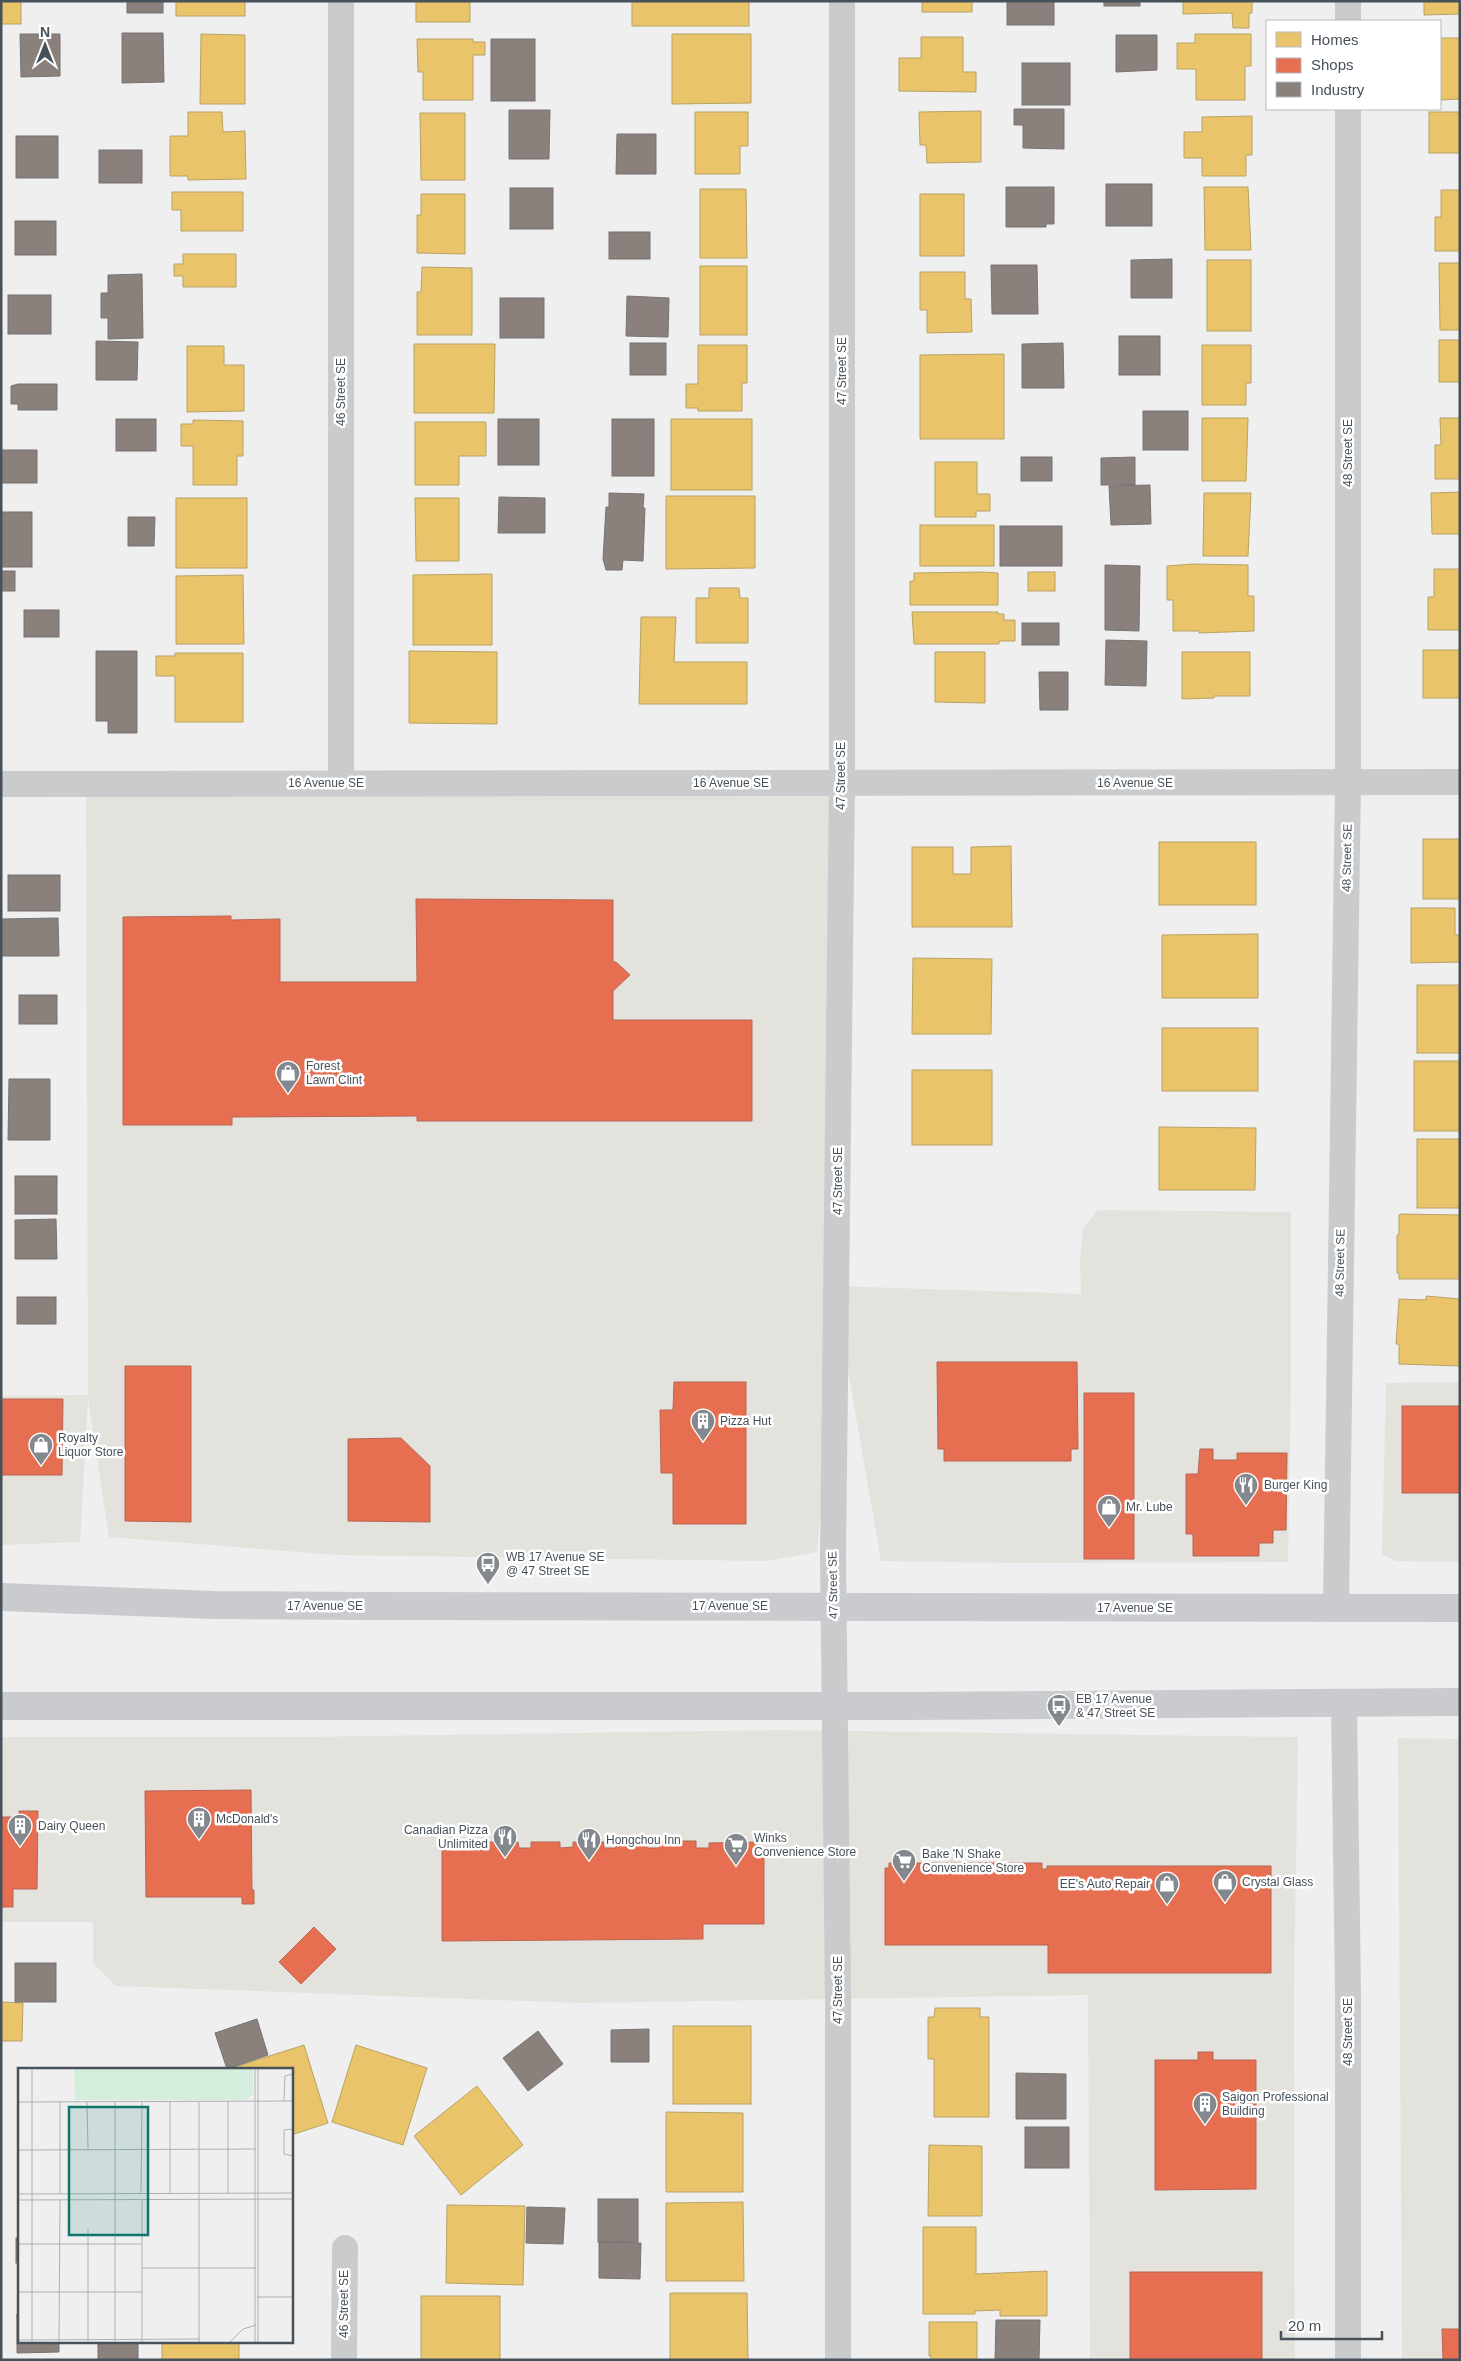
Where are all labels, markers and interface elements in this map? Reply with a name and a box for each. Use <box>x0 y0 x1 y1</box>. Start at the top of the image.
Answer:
north arrow <box>20 20 70 70</box>
legend <box>1266 20 1441 110</box>
text: N <box>40 24 50 40</box>
text: Homes <box>1311 31 1359 48</box>
text: Shops <box>1311 56 1354 73</box>
text: Industry <box>1311 81 1365 98</box>
street label: 47 Street SE <box>835 337 849 405</box>
street label: 46 Street SE <box>334 358 348 426</box>
street label: 48 Street SE <box>1341 419 1355 487</box>
street label: 47 Street SE <box>834 742 848 810</box>
street label: 16 Avenue SE <box>288 776 364 790</box>
street label: 16 Avenue SE <box>693 776 769 790</box>
street label: 16 Avenue SE <box>1097 776 1173 790</box>
street label: 48 Street SE <box>1339 824 1355 892</box>
place label: Forest Lawn Clint <box>306 1059 363 1087</box>
shop icon: Forest Lawn Clint <box>275 1060 301 1094</box>
street label: 47 Street SE <box>831 1147 845 1215</box>
street label: 48 Street SE <box>1332 1229 1348 1297</box>
building icon: Pizza Hut <box>690 1408 716 1442</box>
place label: Pizza Hut <box>720 1414 772 1428</box>
place label: Royalty Liquor Store <box>58 1431 124 1459</box>
shop icon: Royalty Liquor Store <box>28 1432 54 1466</box>
restaurant icon: Burger King <box>1233 1472 1259 1506</box>
place label: Burger King <box>1264 1478 1327 1492</box>
shop icon: Mr. Lube <box>1096 1494 1122 1528</box>
place label: Mr. Lube <box>1126 1500 1173 1514</box>
place label: WB 17 Avenue SE @ 47 Street SE <box>506 1550 605 1578</box>
bus stop icon: WB 17 Avenue SE @ 47 Street SE <box>475 1551 501 1585</box>
street label: 47 Street SE <box>825 1551 841 1619</box>
street label: 17 Avenue SE <box>287 1599 363 1613</box>
street label: 17 Avenue SE <box>692 1599 768 1613</box>
street label: 17 Avenue SE <box>1097 1601 1173 1615</box>
place label: EB 17 Avenue & 47 Street SE <box>1076 1692 1155 1720</box>
bus stop icon: EB 17 Avenue & 47 Street SE <box>1046 1693 1072 1727</box>
building icon: McDonald's <box>186 1806 212 1840</box>
place label: McDonald's <box>216 1812 278 1826</box>
building icon: Dairy Queen <box>7 1813 33 1847</box>
place label: Dairy Queen <box>38 1819 105 1833</box>
place label: Canadian Pizza Unlimited <box>404 1823 488 1851</box>
restaurant icon: Canadian Pizza Unlimited <box>492 1824 518 1858</box>
restaurant icon: Hongchou Inn <box>576 1827 602 1861</box>
place label: Winks Convenience Store <box>754 1831 856 1859</box>
supermarket icon: Winks Convenience Store <box>723 1832 749 1866</box>
place label: Hongchou Inn <box>606 1833 681 1847</box>
place label: Bake 'N Shake Convenience Store <box>922 1847 1024 1875</box>
supermarket icon: Bake 'N Shake Convenience Store <box>891 1848 917 1882</box>
shop icon: Crystal Glass <box>1212 1869 1238 1903</box>
shop icon: EE's Auto Repair <box>1154 1871 1180 1905</box>
place label: Crystal Glass <box>1242 1875 1313 1889</box>
place label: EE's Auto Repair <box>1060 1877 1150 1891</box>
street label: 47 Street SE <box>831 1956 845 2024</box>
street label: 48 Street SE <box>1341 1998 1355 2066</box>
inset map <box>18 2068 292 2344</box>
place label: Saigon Professional Building <box>1222 2090 1329 2118</box>
building icon: Saigon Professional Building <box>1192 2091 1218 2125</box>
street label: 46 Street SE <box>337 2270 351 2338</box>
scale bar <box>1281 2308 1382 2340</box>
text: 20 m <box>1288 2317 1321 2334</box>

